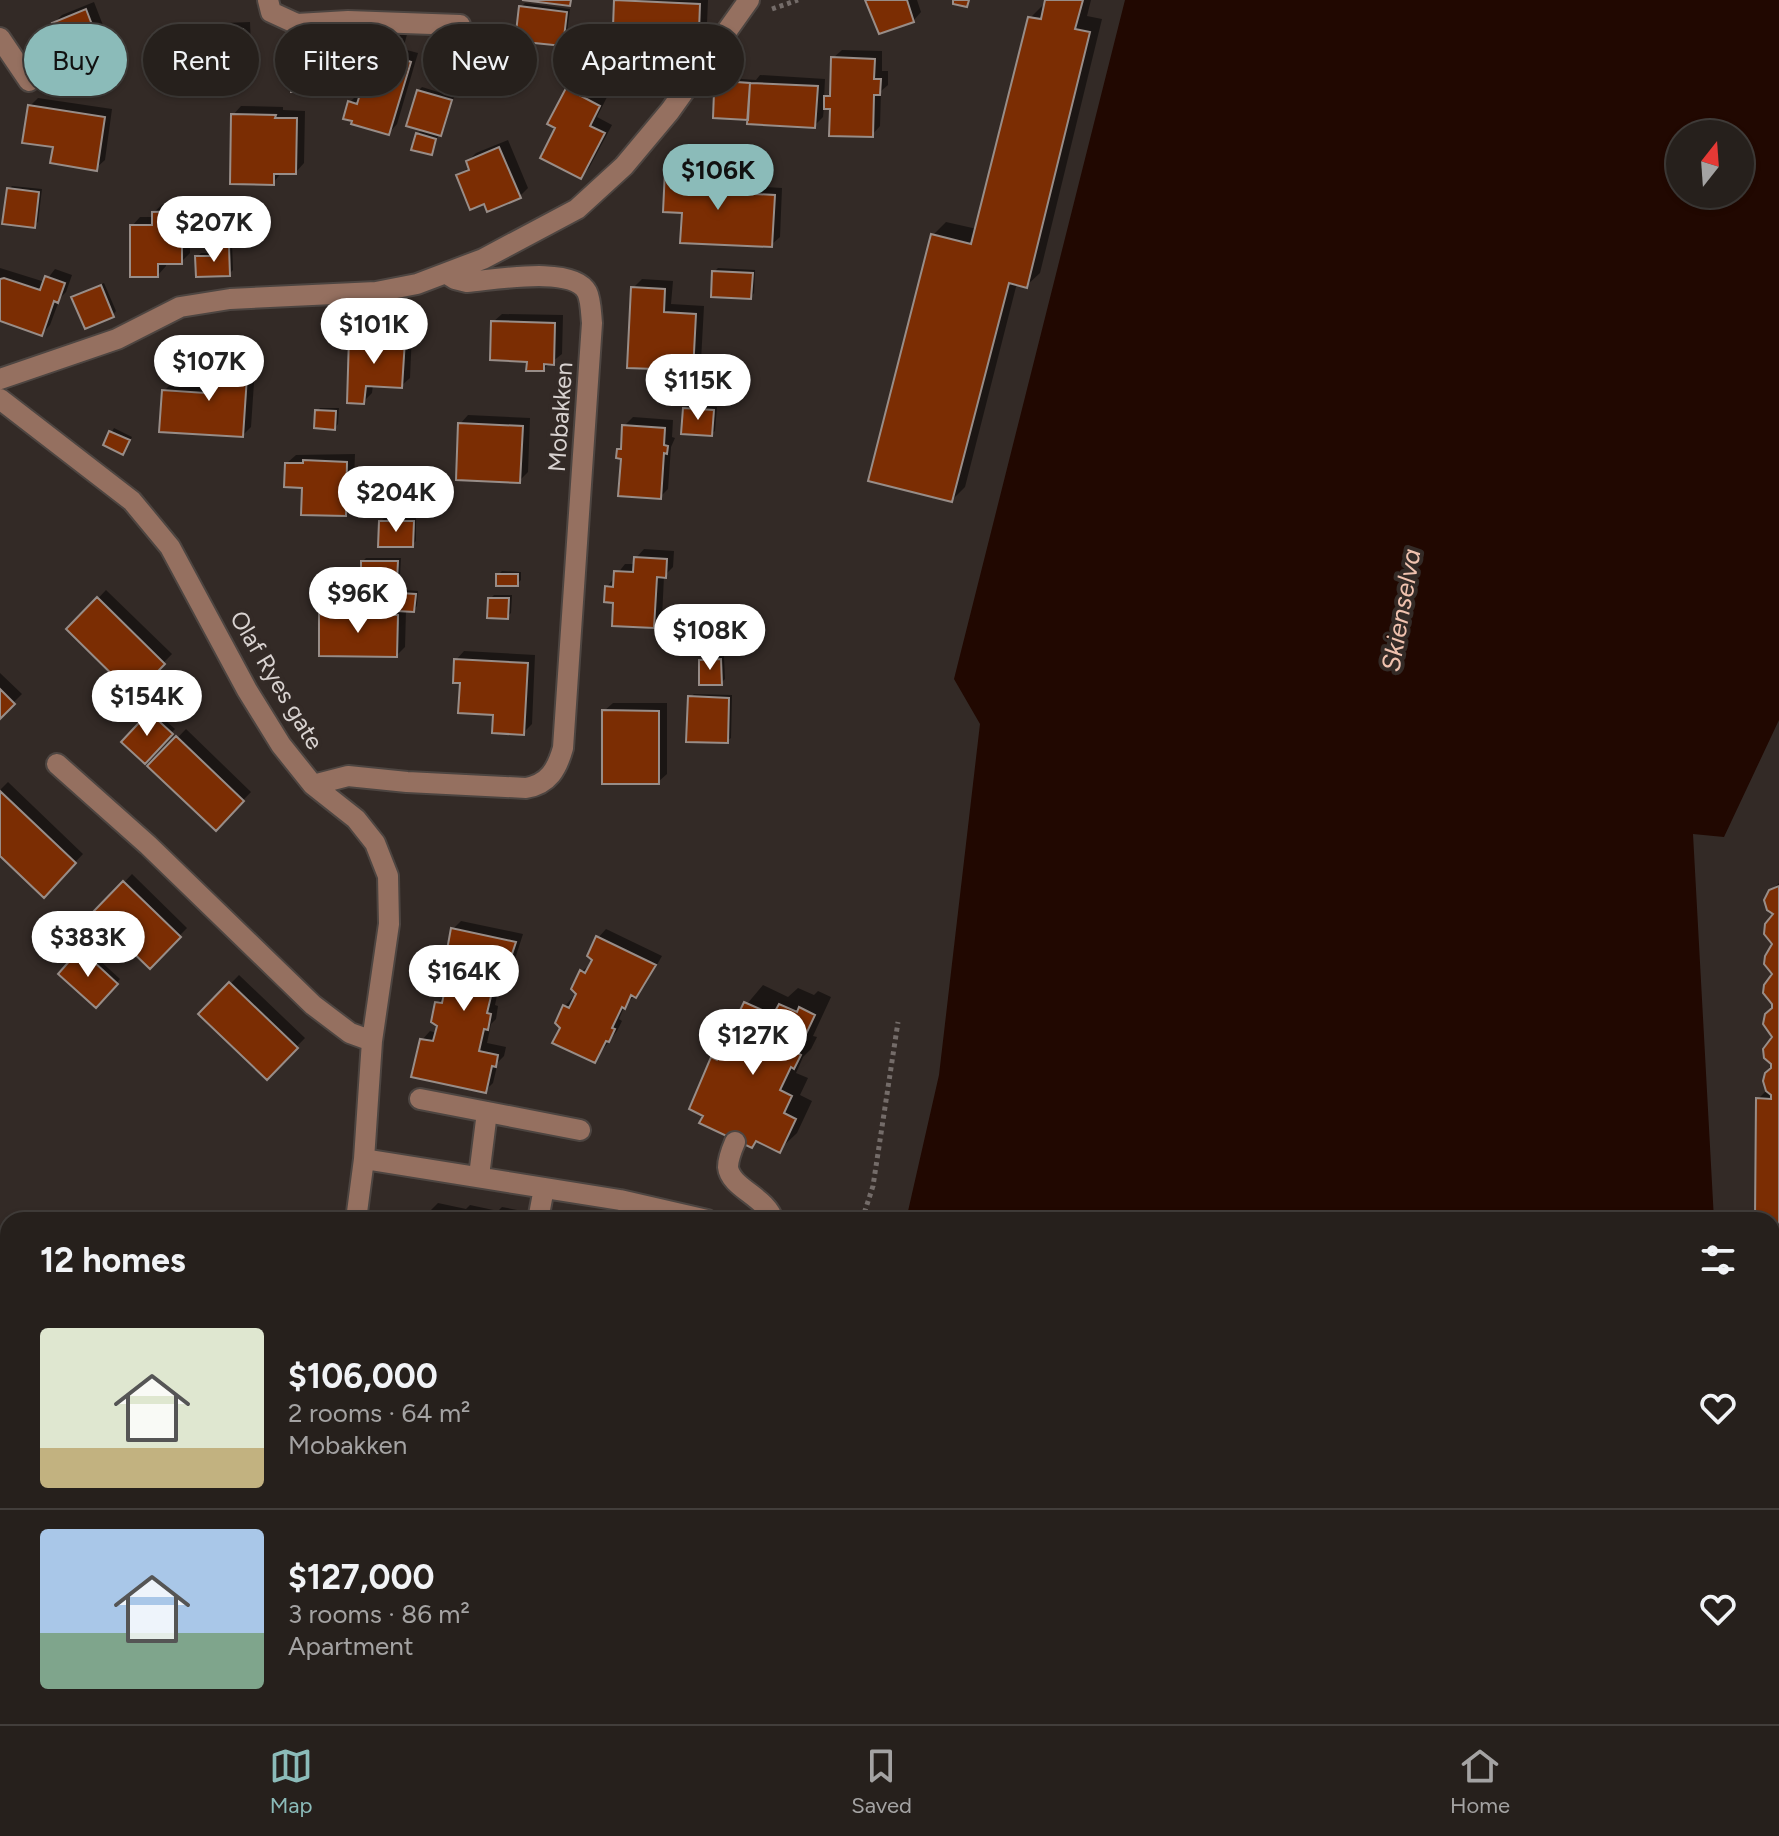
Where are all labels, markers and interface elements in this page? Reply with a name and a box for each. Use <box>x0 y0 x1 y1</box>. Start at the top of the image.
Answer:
chip: Buy <box>24 24 127 96</box>
chip: Rent <box>143 24 259 96</box>
chip: Filters <box>275 24 407 96</box>
chip: New <box>423 24 537 96</box>
chip: Apartment <box>553 24 744 96</box>
north arrow <box>1666 120 1754 208</box>
map controls <box>1666 120 1754 208</box>
pin: $106K <box>662 144 774 212</box>
text: $106K <box>681 154 755 186</box>
pin: $207K <box>158 196 270 264</box>
text: $207K <box>175 206 253 238</box>
pin: $101K <box>318 298 430 366</box>
text: $101K <box>339 308 409 340</box>
pin: $107K <box>153 335 265 403</box>
text: $107K <box>172 345 246 377</box>
pin: $115K <box>642 354 754 422</box>
street label: Mobakken <box>542 361 578 473</box>
text: $115K <box>664 364 732 396</box>
pin: $204K <box>340 466 452 534</box>
text: $204K <box>356 476 436 508</box>
water label: Skienselva <box>1374 546 1428 674</box>
pin: $96K <box>311 567 405 635</box>
text: $96K <box>327 577 389 609</box>
pin: $108K <box>654 604 766 672</box>
street label: Olaf Ryes gate <box>224 605 330 755</box>
text: $108K <box>672 614 748 646</box>
pin: $154K <box>91 670 203 738</box>
text: $154K <box>110 680 184 712</box>
pin: $383K <box>32 911 144 979</box>
text: $383K <box>50 921 126 953</box>
pin: $164K <box>408 945 520 1013</box>
text: $164K <box>427 955 501 987</box>
pin: $127K <box>697 1009 809 1077</box>
text: $127K <box>717 1019 789 1051</box>
icon: filters <box>1696 1238 1740 1282</box>
text: 12 homes <box>40 1240 186 1281</box>
text: $106,000 <box>288 1356 438 1397</box>
icon: home <box>104 1360 200 1456</box>
icon: heart <box>1696 1386 1740 1430</box>
text: 2 rooms · 64 m² <box>288 1397 470 1429</box>
text: Mobakken <box>288 1429 407 1461</box>
text: $127,000 <box>288 1557 435 1598</box>
icon: home <box>104 1561 200 1657</box>
icon: heart <box>1696 1587 1740 1631</box>
text: 3 rooms · 86 m² <box>288 1598 470 1630</box>
text: Apartment <box>288 1630 414 1662</box>
tab: Map <box>269 1744 313 1819</box>
tab: Saved <box>851 1744 912 1819</box>
tab: Home <box>1450 1744 1510 1819</box>

